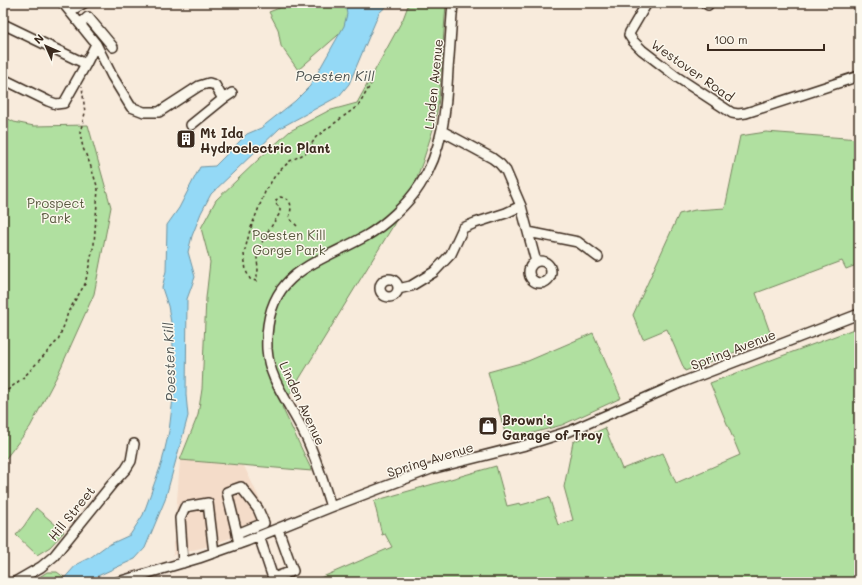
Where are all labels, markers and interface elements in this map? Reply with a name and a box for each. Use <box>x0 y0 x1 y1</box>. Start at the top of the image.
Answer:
north arrow <box>26 26 66 66</box>
scale bar <box>708 26 824 52</box>
text: N <box>30 30 47 47</box>
text: 100 m <box>714 31 748 47</box>
street label: Westover Road <box>648 35 738 105</box>
street label: Linden Avenue <box>420 38 446 130</box>
water label: Poesten Kill <box>295 66 375 85</box>
place label: Mt Ida Hydroelectric Plant <box>200 124 330 157</box>
building icon: Mt Ida Hydroelectric Plant <box>175 128 197 150</box>
park label: Prospect Park <box>27 194 85 226</box>
park label: Poesten Kill Gorge Park <box>252 226 326 258</box>
water label: Poesten Kill <box>158 322 180 402</box>
street label: Spring Avenue <box>688 325 778 373</box>
street label: Linden Avenue <box>276 358 330 448</box>
place label: Brown's Garage of Troy <box>502 411 602 444</box>
shop icon: Brown's Garage of Troy <box>477 415 499 437</box>
street label: Spring Avenue <box>385 438 475 480</box>
street label: Hill Street <box>44 482 98 544</box>

